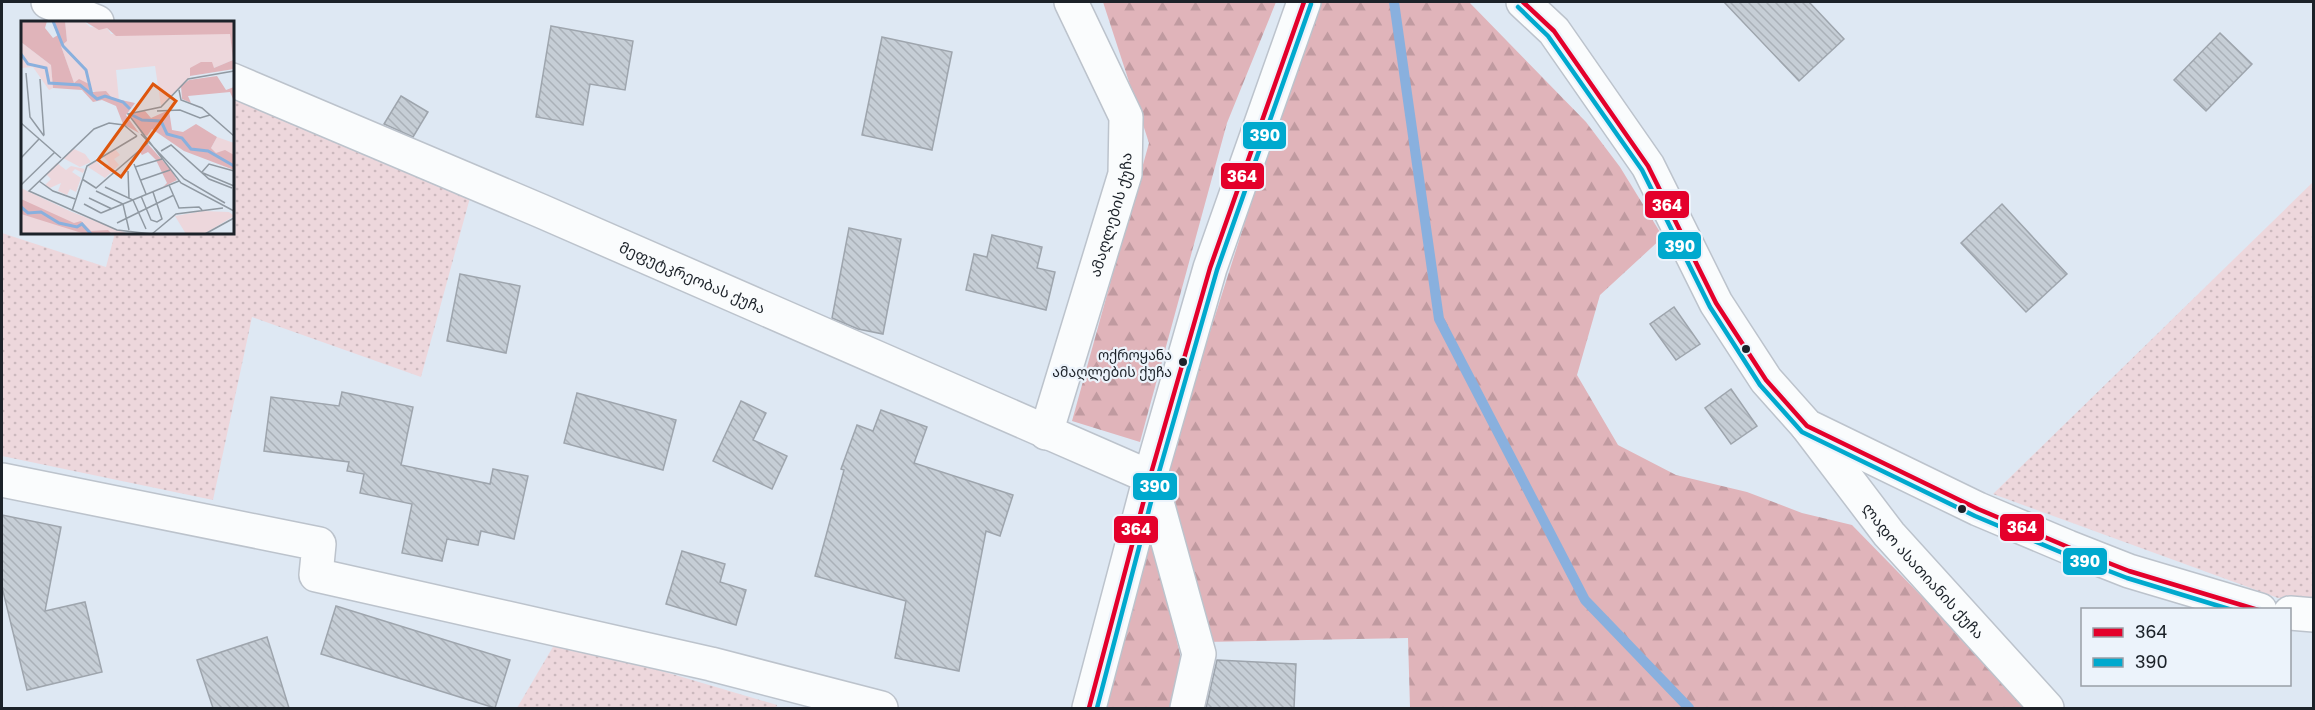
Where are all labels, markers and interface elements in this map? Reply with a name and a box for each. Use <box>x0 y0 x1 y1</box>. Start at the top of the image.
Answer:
inset map <box>21 21 234 234</box>
line badge: 390 <box>1242 121 1287 150</box>
text: 390 <box>1250 125 1280 145</box>
street label: ამაღლების ქუჩა <box>1085 152 1136 279</box>
line badge: 364 <box>1220 162 1265 190</box>
text: 364 <box>1227 166 1257 186</box>
line badge: 364 <box>1644 190 1690 219</box>
text: 364 <box>1652 195 1682 215</box>
line badge: 390 <box>1657 231 1702 260</box>
text: 390 <box>1665 236 1695 256</box>
street label: მეფუტკრეობას ქუჩა <box>617 237 768 317</box>
unlabelled marker <box>1740 343 1752 355</box>
place label: ოქროყანა ამაღლების ქუჩა <box>1052 346 1172 381</box>
marker: ოქროყანა ამაღლების ქუჩა <box>1177 356 1189 368</box>
line badge: 390 <box>1132 472 1178 501</box>
text: 390 <box>1140 476 1170 496</box>
street label: ლადო ასათიანის ქუჩა <box>1859 499 1988 642</box>
unlabelled marker <box>1956 503 1968 515</box>
line badge: 364 <box>1999 513 2045 542</box>
line badge: 364 <box>1113 515 1159 544</box>
text: 364 <box>2007 517 2037 537</box>
text: 364 <box>1121 519 1151 539</box>
line badge: 390 <box>2062 547 2108 576</box>
text: 390 <box>2070 551 2100 571</box>
legend <box>2081 608 2291 686</box>
text: 364 <box>2135 620 2167 642</box>
text: 390 <box>2135 650 2168 672</box>

